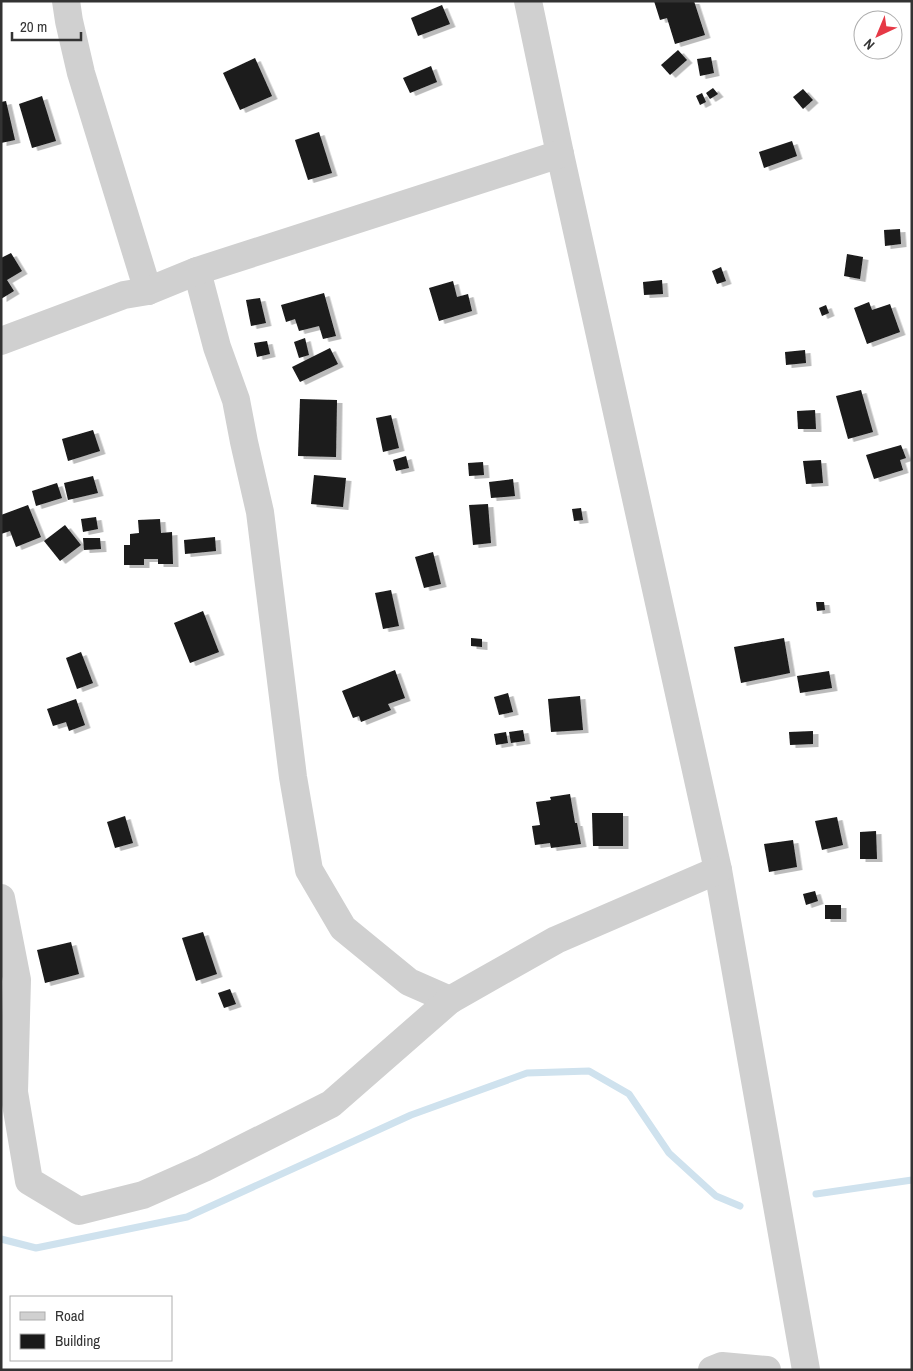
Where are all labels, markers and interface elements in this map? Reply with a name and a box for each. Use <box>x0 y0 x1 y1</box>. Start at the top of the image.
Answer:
scale bar <box>12 10 81 42</box>
north arrow <box>853 10 903 60</box>
text: 20 m <box>20 16 47 37</box>
text: N <box>860 35 878 54</box>
legend <box>10 1296 172 1361</box>
text: Road <box>55 1305 84 1326</box>
text: Building <box>55 1330 100 1351</box>

